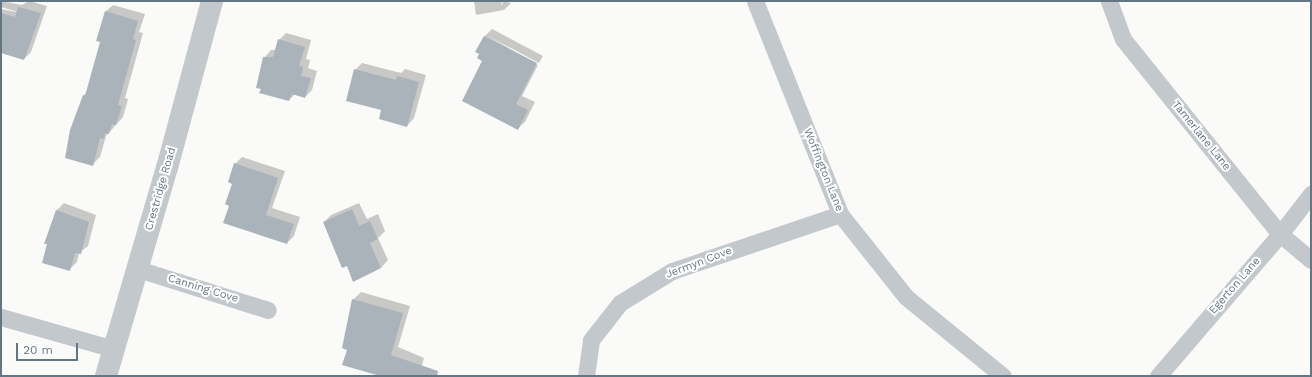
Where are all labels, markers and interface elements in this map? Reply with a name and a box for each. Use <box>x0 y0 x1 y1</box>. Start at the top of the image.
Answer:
street label: Tamerlane Lane <box>1169 99 1233 173</box>
street label: Woffington Lane <box>800 126 846 214</box>
street label: Crestridge Road <box>143 146 179 232</box>
street label: Jermyn Cove <box>664 244 734 282</box>
street label: Egerton Lane <box>1207 255 1263 317</box>
street label: Canning Cove <box>166 272 240 306</box>
scale bar <box>18 335 80 361</box>
text: 20 m <box>23 343 53 357</box>

